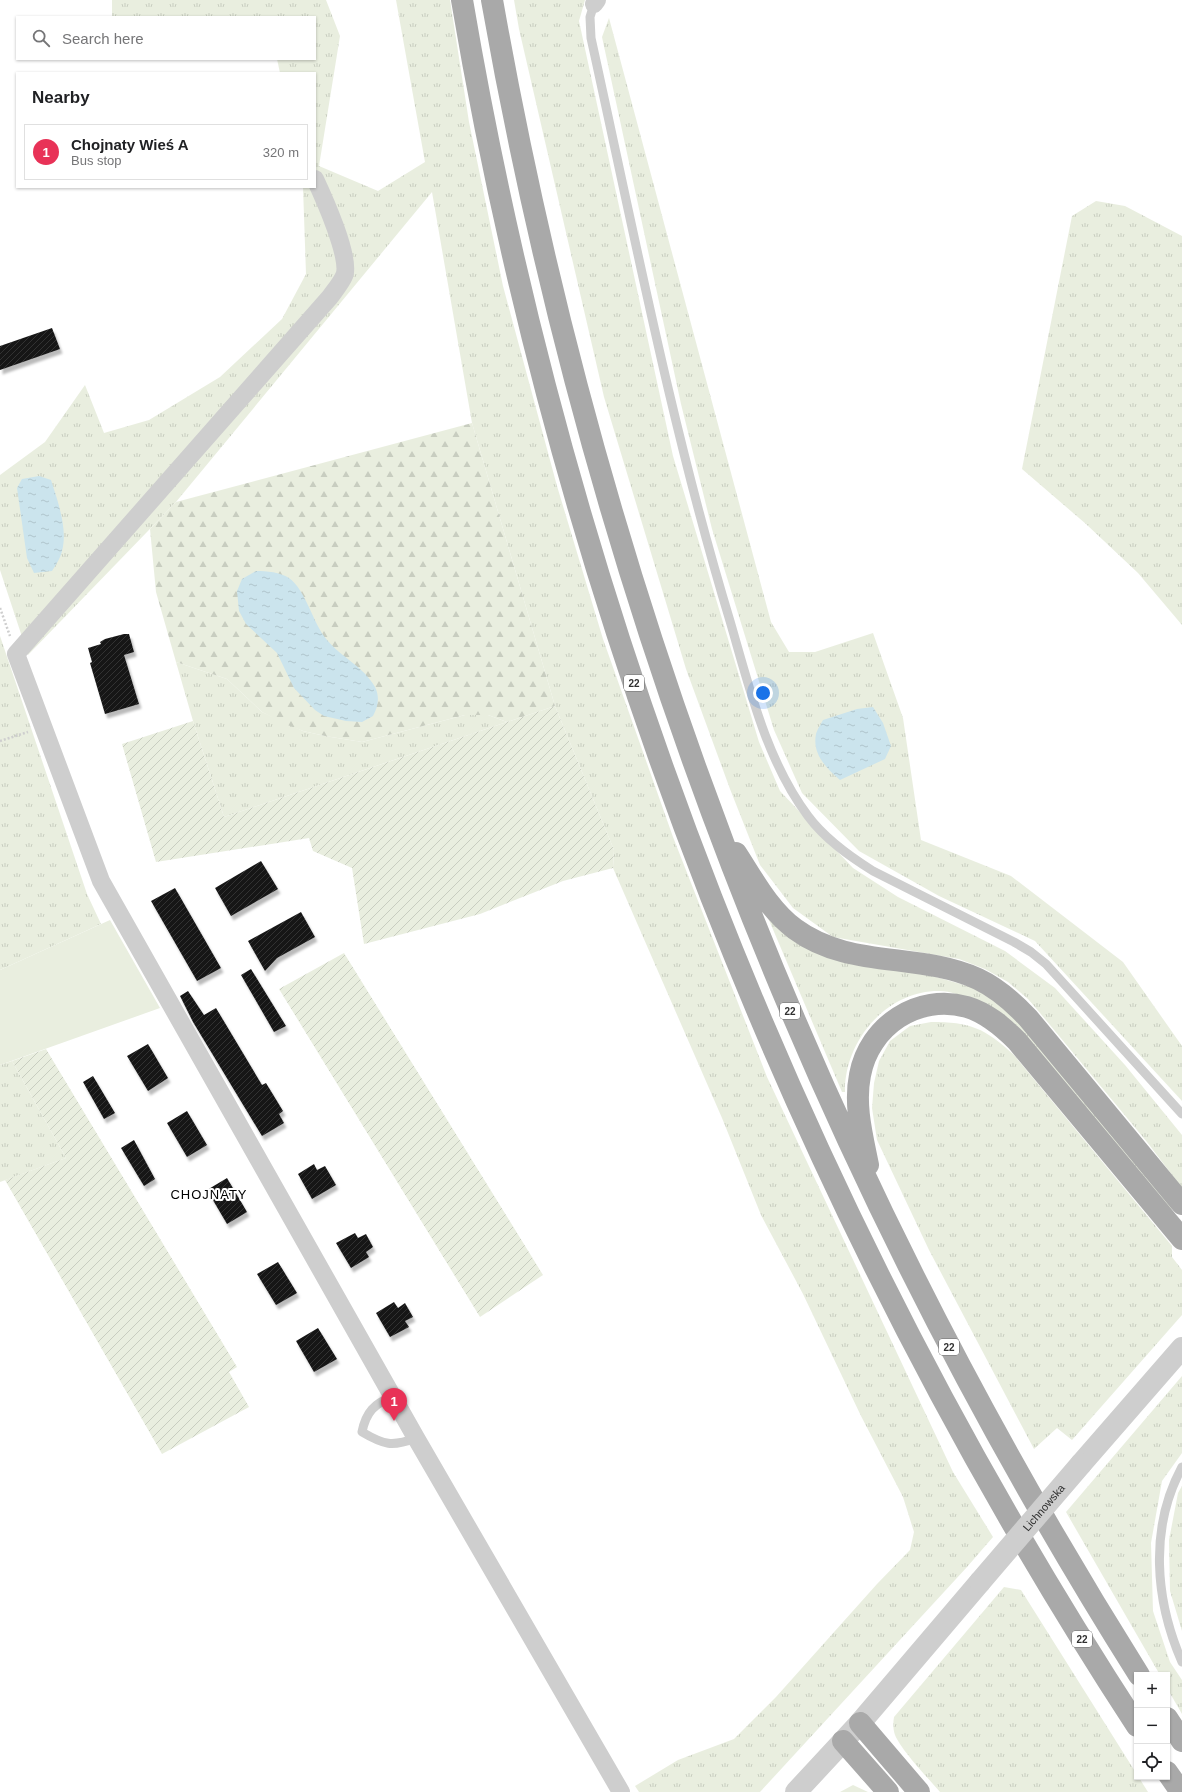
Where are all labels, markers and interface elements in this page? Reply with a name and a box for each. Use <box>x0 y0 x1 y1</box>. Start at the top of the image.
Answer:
search box <box>16 16 316 60</box>
icon: search <box>30 27 52 49</box>
text: Search here <box>62 30 144 47</box>
text: Nearby <box>32 88 90 107</box>
text: Chojnaty Wieś A <box>71 136 189 153</box>
text: 1 <box>42 145 50 160</box>
text: 320 m <box>263 145 299 160</box>
text: Bus stop <box>71 153 122 168</box>
road number: 22 <box>624 675 644 691</box>
your location <box>753 683 773 703</box>
road number: 22 <box>780 1003 800 1019</box>
district label: CHOJNATY <box>170 1187 248 1202</box>
road number: 22 <box>939 1339 959 1355</box>
pin: 1 <box>381 1388 407 1421</box>
street label: Lichnowska <box>1020 1481 1068 1533</box>
road number: 22 <box>1072 1631 1092 1647</box>
map controls <box>1134 1672 1170 1780</box>
button: + <box>1134 1672 1170 1708</box>
button: − <box>1134 1708 1170 1744</box>
button: locate <box>1134 1744 1170 1780</box>

